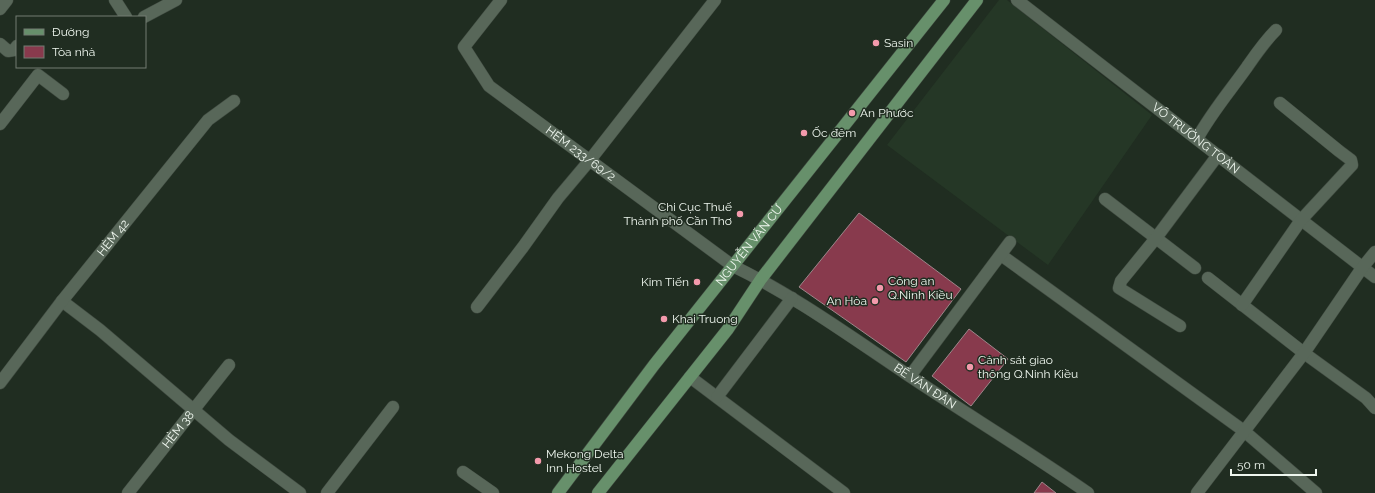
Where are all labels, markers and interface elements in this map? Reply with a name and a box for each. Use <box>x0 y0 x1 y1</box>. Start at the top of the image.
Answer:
legend <box>16 16 146 68</box>
text: Đường <box>52 25 89 39</box>
place label: Sasin <box>884 36 913 50</box>
marker: Sasin <box>871 38 881 48</box>
text: Tòa nhà <box>52 45 95 59</box>
street label: VÕ TRƯỜNG TOẢN <box>1149 100 1242 177</box>
place label: An Phước <box>860 106 914 120</box>
marker: An Phước <box>847 108 857 118</box>
street label: HẺM 233/69/2 <box>543 123 618 184</box>
place label: Ốc đêm <box>812 126 856 140</box>
marker: Ốc đêm <box>799 128 809 138</box>
place label: Chi Cục Thuế Thành phố Cần Thơ <box>624 200 732 228</box>
street label: NGUYỄN VĂN CỪ <box>713 201 786 288</box>
marker: Chi Cục Thuế Thành phố Cần Thơ <box>735 209 745 219</box>
street label: HÈM 42 <box>94 217 132 259</box>
place label: Công an Q.Ninh Kiều <box>888 274 953 302</box>
place label: Kim Tiến <box>641 275 689 289</box>
marker: Kim Tiến <box>692 277 702 287</box>
marker: Công an Q.Ninh Kiều <box>875 283 885 293</box>
place label: An Hòa <box>826 294 867 308</box>
marker: An Hòa <box>870 296 880 306</box>
place label: Khai Truong <box>672 312 738 326</box>
marker: Khai Truong <box>659 314 669 324</box>
place label: Cảnh sát giao thông Q.Ninh Kiều <box>978 353 1078 381</box>
street label: BẾ VĂN ĐÀN <box>891 361 959 412</box>
marker: Cảnh sát giao thông Q.Ninh Kiều <box>965 362 975 372</box>
street label: HÈM 38 <box>159 408 197 451</box>
place label: Mekong Delta Inn Hostel <box>546 447 624 475</box>
scale bar <box>1231 451 1316 477</box>
marker: Mekong Delta Inn Hostel <box>533 456 543 466</box>
text: 50 m <box>1237 458 1265 472</box>

